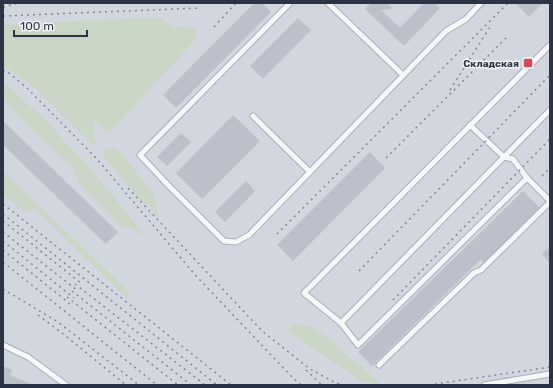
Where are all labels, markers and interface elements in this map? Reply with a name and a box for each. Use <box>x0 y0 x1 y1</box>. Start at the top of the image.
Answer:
scale bar <box>14 12 87 38</box>
text: 100 m <box>20 19 54 33</box>
marker: Складская <box>522 57 534 69</box>
place label: Складская <box>463 58 519 70</box>

